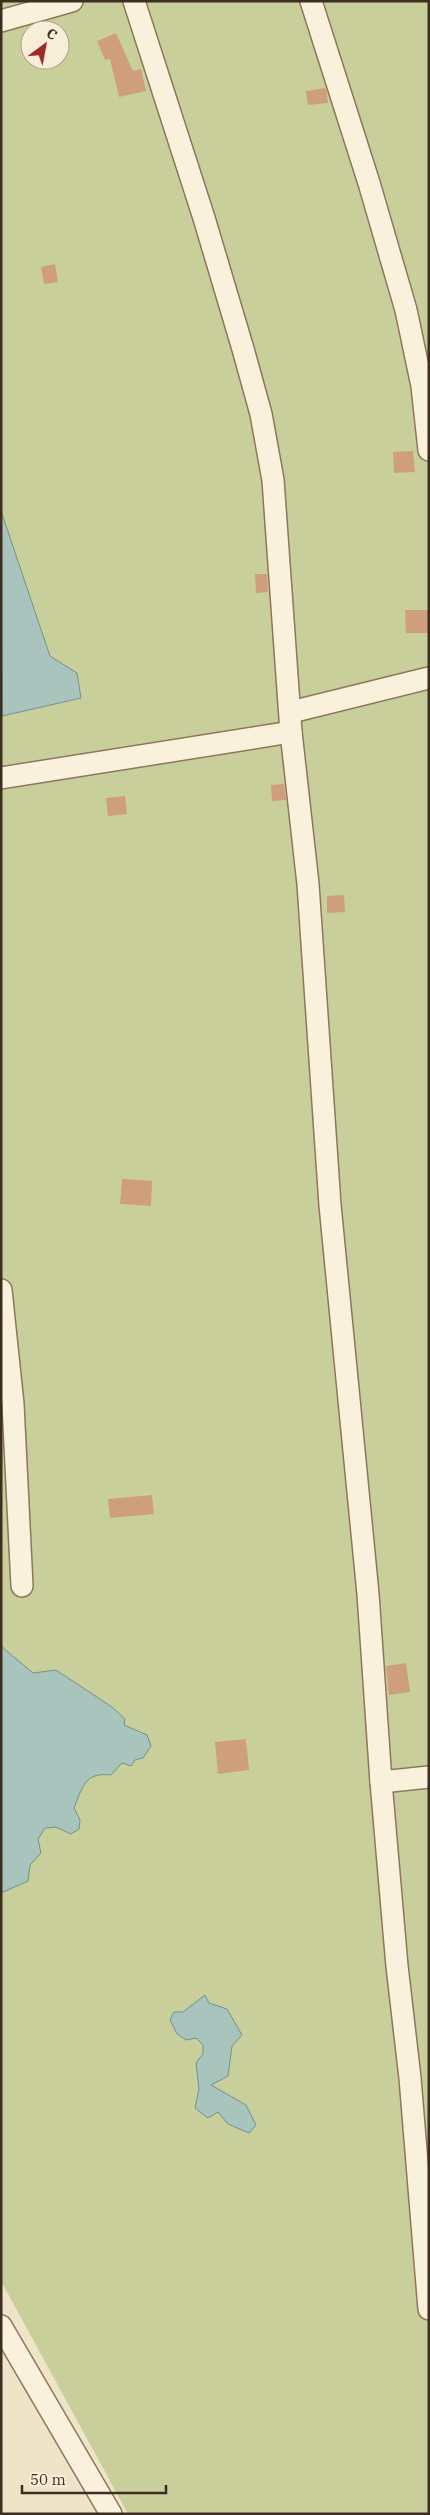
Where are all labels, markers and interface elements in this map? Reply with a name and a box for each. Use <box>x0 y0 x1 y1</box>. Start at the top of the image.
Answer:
north arrow <box>20 20 70 70</box>
text: С <box>43 24 61 44</box>
scale bar <box>22 2462 166 2494</box>
text: 50 m <box>30 2470 66 2489</box>

